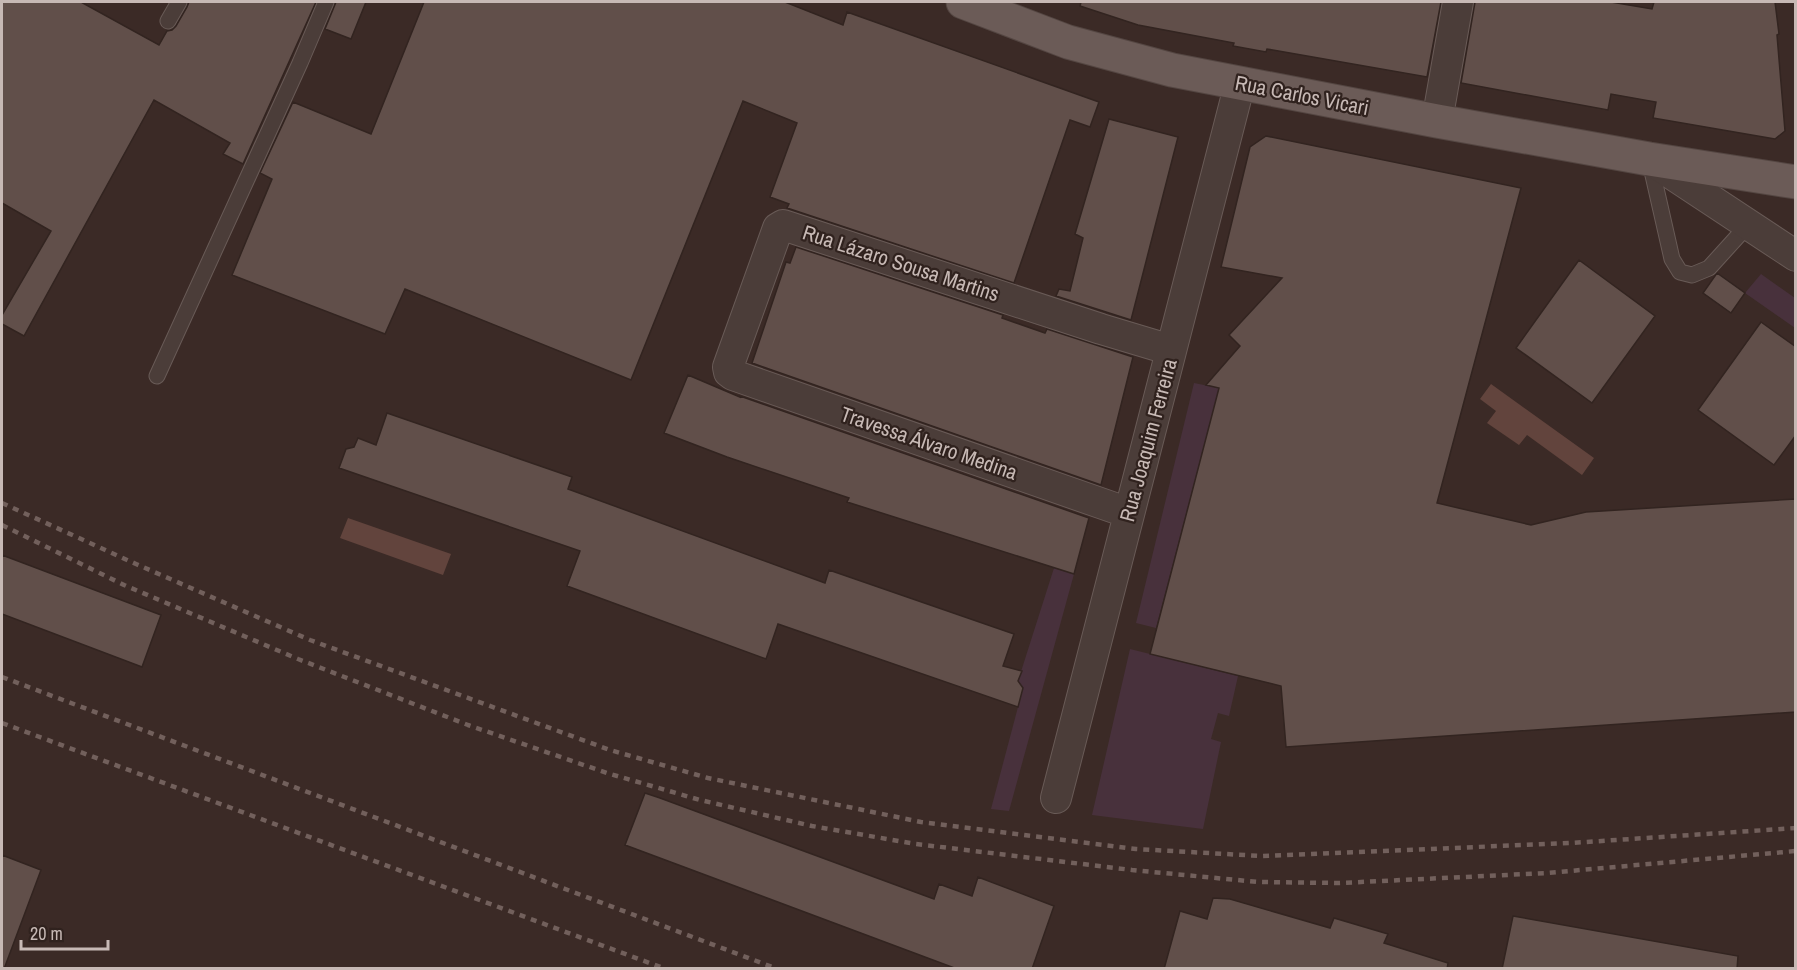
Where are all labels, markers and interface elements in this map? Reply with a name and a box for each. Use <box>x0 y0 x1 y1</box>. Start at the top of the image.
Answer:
street label: Rua Carlos Vicari <box>1233 68 1371 122</box>
street label: Rua Lázaro Sousa Martins <box>799 218 1003 308</box>
street label: Rua Joaquim Ferreira <box>1112 355 1184 525</box>
street label: Travessa Álvaro Medina <box>837 399 1022 487</box>
scale bar <box>21 913 108 951</box>
text: 20 m <box>30 921 63 946</box>

